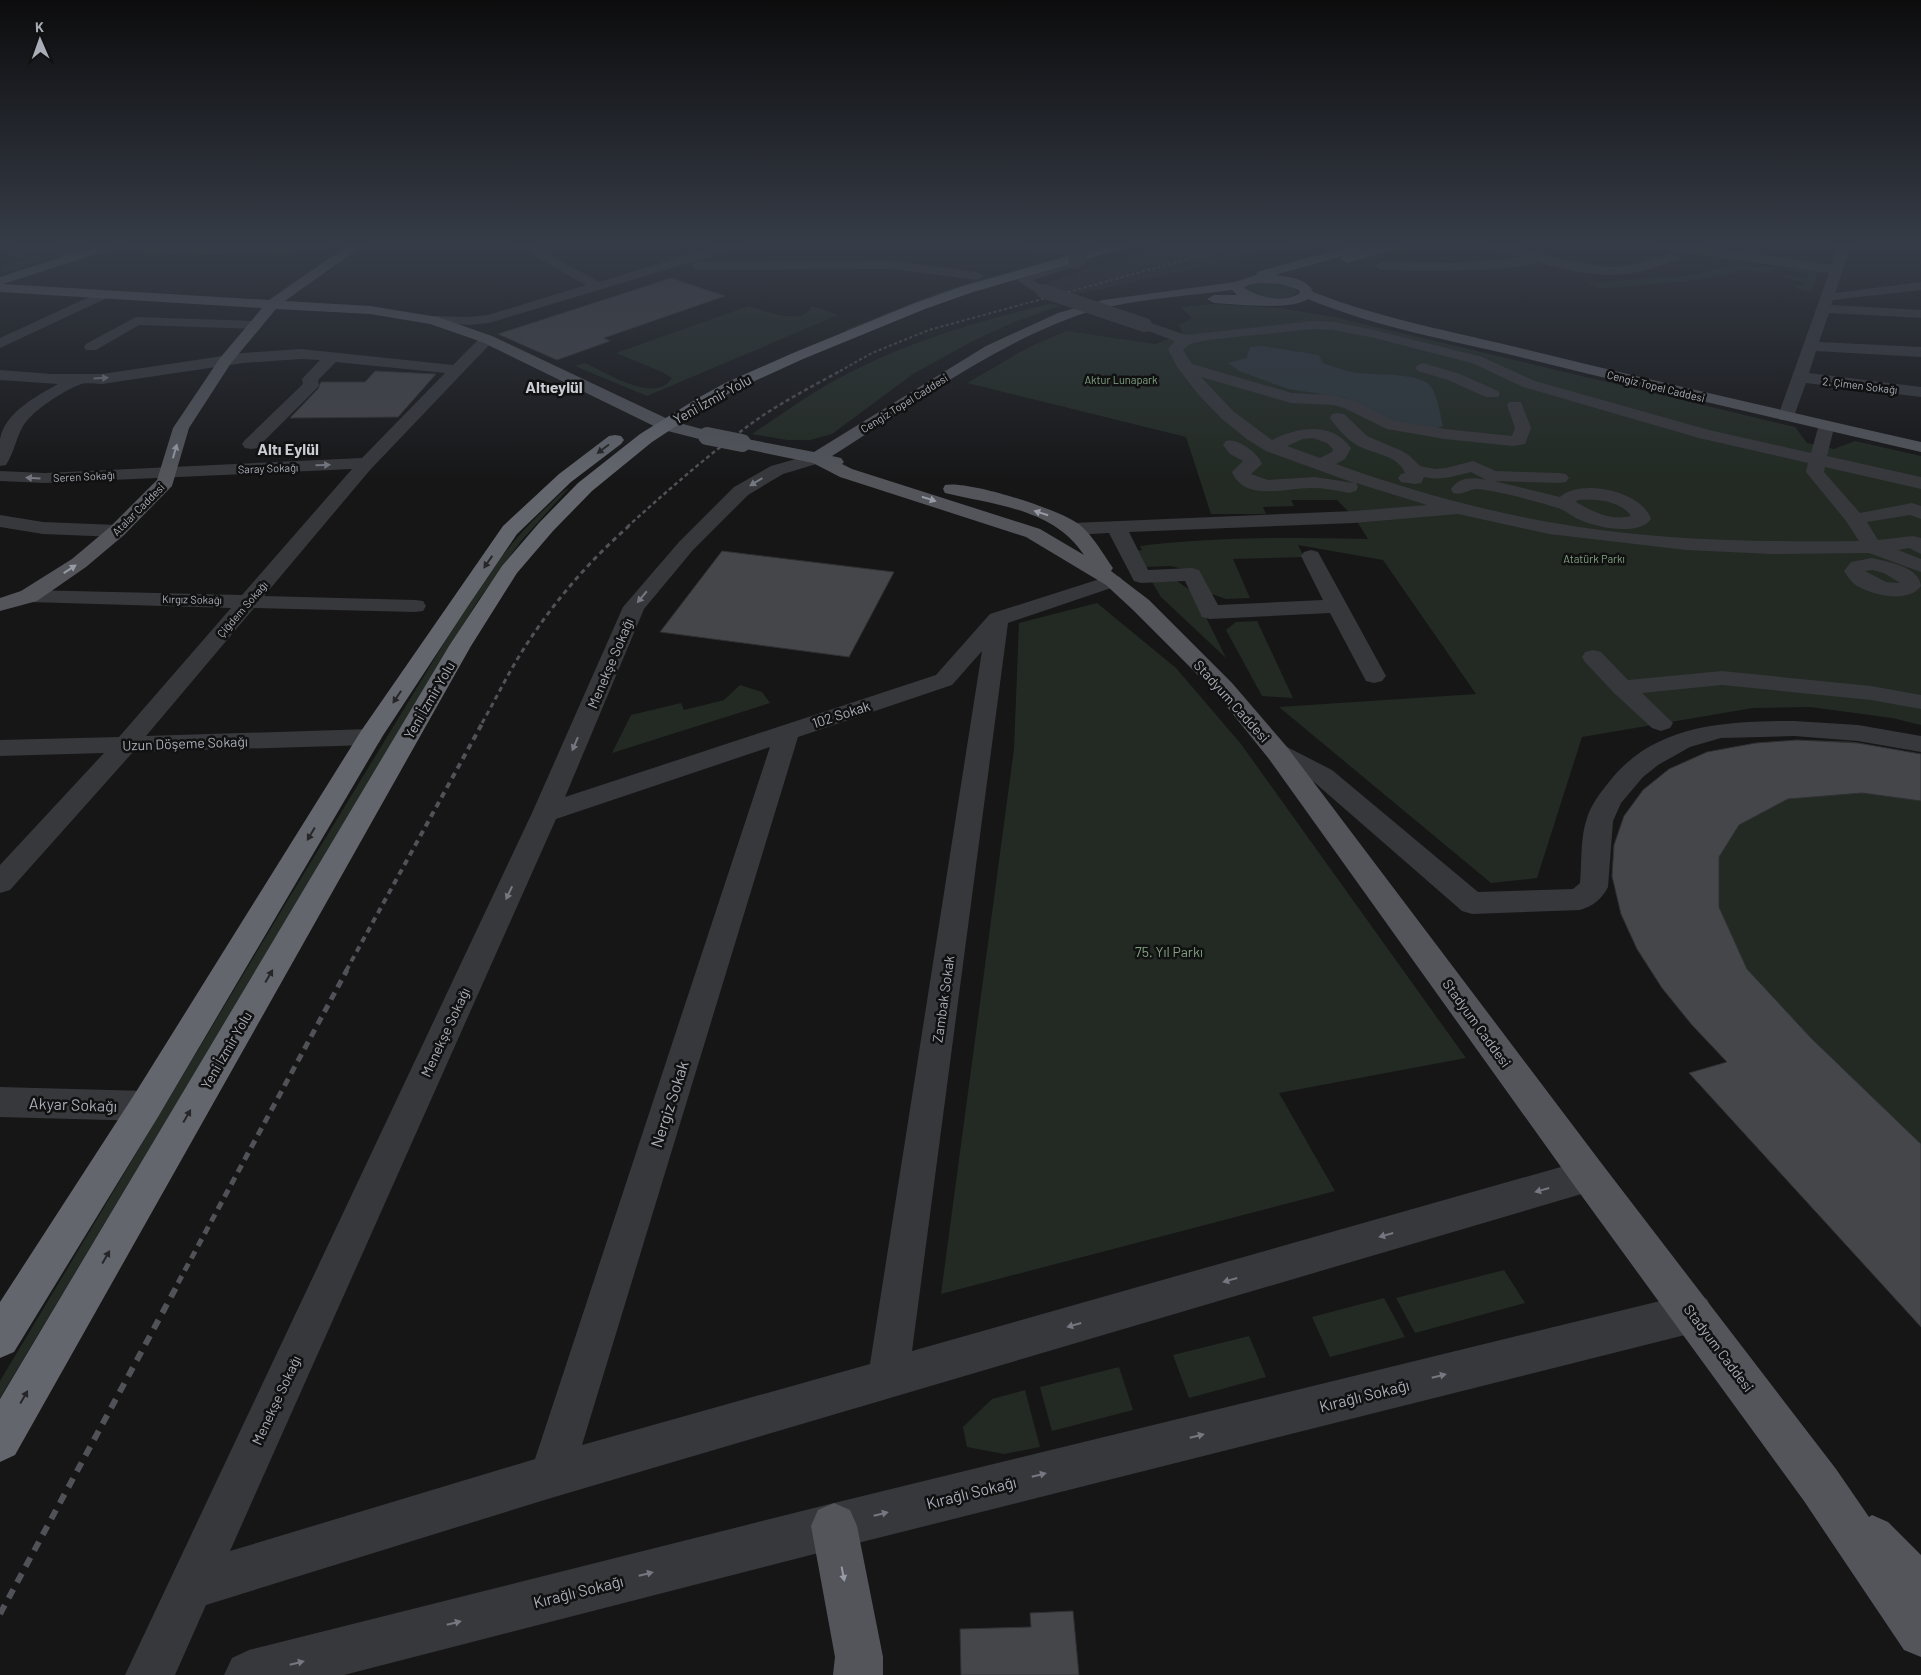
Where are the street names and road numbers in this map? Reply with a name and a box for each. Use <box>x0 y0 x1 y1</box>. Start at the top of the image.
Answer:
street label: Cengiz Topel Caddesi <box>1606 368 1706 404</box>
street label: Yeni İzmir Yolu <box>670 371 754 427</box>
street label: Cengiz Topel Caddesi <box>858 371 950 435</box>
street label: 2. Çimen Sokağı <box>1822 374 1898 396</box>
street label: Saray Sokağı <box>238 460 298 476</box>
street label: Seren Sokağı <box>53 468 115 484</box>
street label: Atalar Caddesi <box>109 480 167 538</box>
street label: Çiğdem Sokağı <box>214 578 270 640</box>
street label: Kırgız Sokağı <box>162 592 222 606</box>
street label: Menekşe Sokağı <box>583 615 637 711</box>
street label: Stadyum Caddesi <box>1191 656 1273 746</box>
street label: Yeni İzmir Yolu <box>400 658 458 742</box>
street label: 102 Sokak <box>810 697 872 731</box>
street label: Uzun Döşeme Sokağı <box>122 732 248 754</box>
street label: Zambak Sokak <box>928 954 958 1044</box>
street label: Stadyum Caddesi <box>1439 976 1515 1070</box>
street label: Menekşe Sokağı <box>417 985 473 1079</box>
street label: Yeni İzmir Yolu <box>197 1008 255 1092</box>
street label: Nergiz Sokak <box>646 1058 692 1150</box>
street label: Akyar Sokağı <box>29 1093 117 1115</box>
street label: Stadyum Caddesi <box>1681 1301 1757 1395</box>
street label: Menekşe Sokağı <box>248 1353 304 1447</box>
street label: Kırağlı Sokağı <box>1317 1375 1411 1415</box>
street label: Kırağlı Sokağı <box>924 1472 1018 1512</box>
street label: Kırağlı Sokağı <box>531 1571 625 1611</box>

